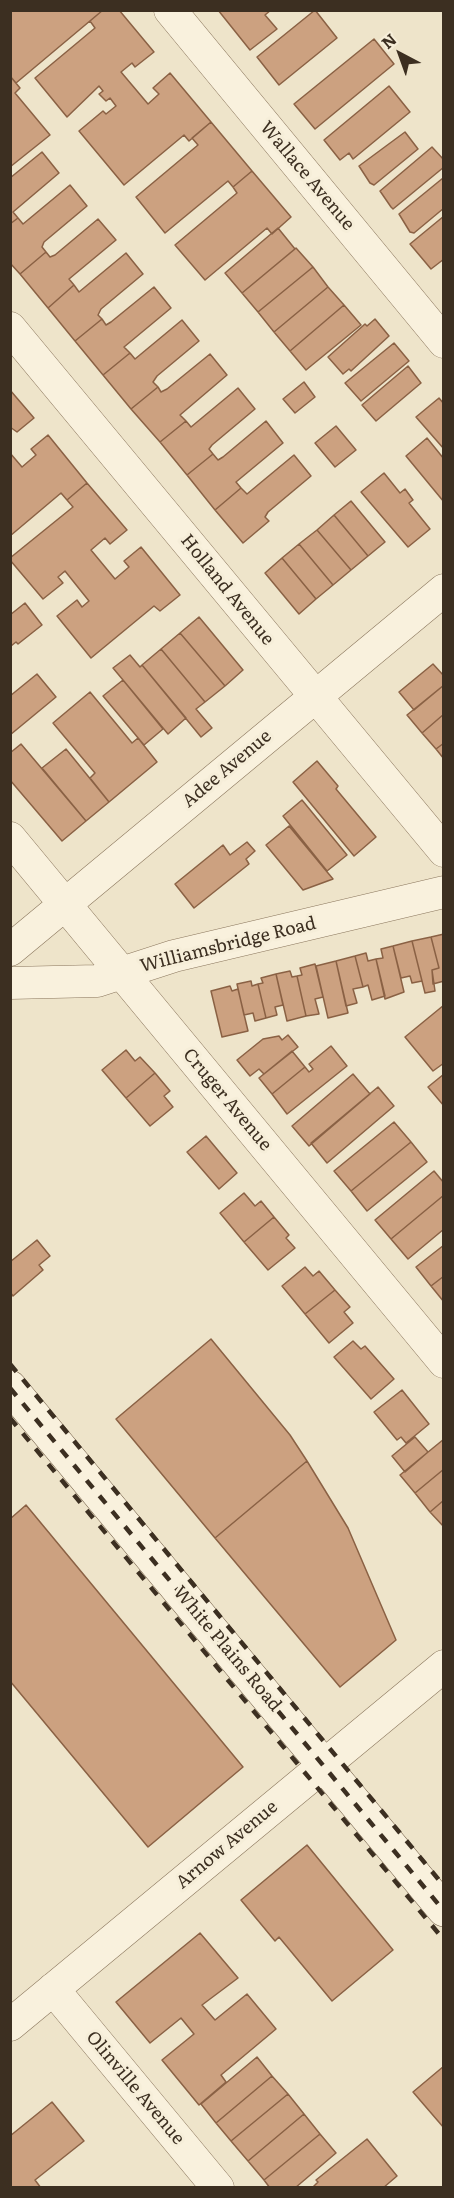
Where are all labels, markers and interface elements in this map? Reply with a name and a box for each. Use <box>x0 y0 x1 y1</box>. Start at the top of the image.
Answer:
north arrow <box>370 24 430 84</box>
text: N <box>375 27 401 54</box>
street label: Wallace Avenue <box>255 117 359 235</box>
street label: Holland Avenue <box>176 530 278 650</box>
street label: Adee Avenue <box>178 726 276 812</box>
street label: Williamsbridge Road <box>138 913 318 977</box>
street label: Cruger Avenue <box>178 1045 276 1155</box>
street label: White Plains Road <box>168 1582 286 1716</box>
street label: Arnow Avenue <box>172 1796 282 1894</box>
street label: Olinville Avenue <box>81 2027 189 2149</box>

